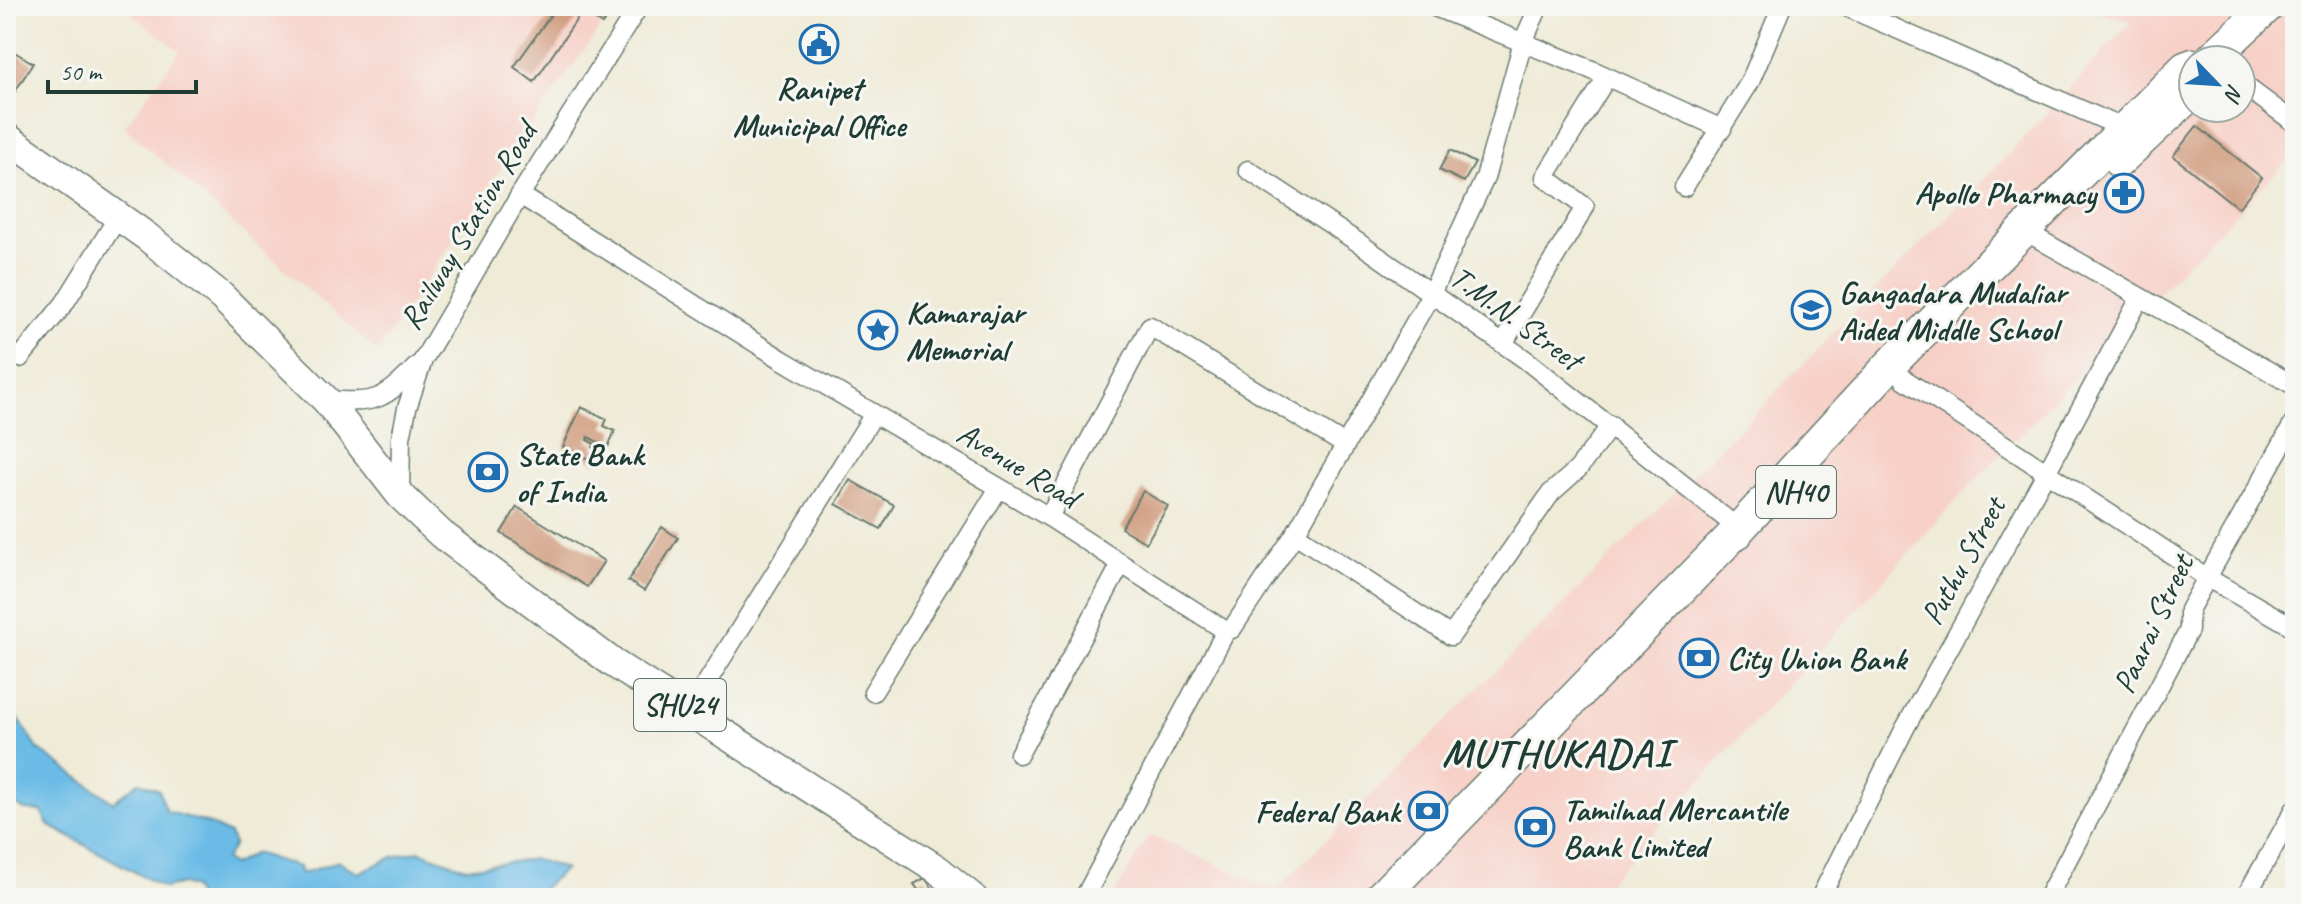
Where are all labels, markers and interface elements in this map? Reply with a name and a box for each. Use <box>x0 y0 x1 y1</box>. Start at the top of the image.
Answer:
public building icon: Ranipet Municipal Office <box>798 23 840 65</box>
scale bar <box>48 44 196 94</box>
north arrow <box>2177 44 2257 124</box>
text: 50 m <box>60 57 103 87</box>
place label: Ranipet Municipal Office <box>733 68 908 146</box>
text: N <box>2217 80 2250 107</box>
street label: Railway Station Road <box>390 111 548 337</box>
pharmacy icon: Apollo Pharmacy <box>2103 172 2145 214</box>
place label: Apollo Pharmacy <box>1915 173 2099 214</box>
street label: T.M.N. Street <box>1442 256 1594 382</box>
place label: Gangadara Mudaliar Aided Middle School <box>1839 272 2070 350</box>
school or university icon: Gangadara Mudaliar Aided Middle School <box>1790 289 1832 331</box>
place label: Kamarajar Memorial <box>906 292 1028 370</box>
place icon: Kamarajar Memorial <box>857 309 899 351</box>
street label: Avenue Road <box>950 413 1090 520</box>
place label: State Bank of India <box>516 434 646 512</box>
bank icon: State Bank of India <box>467 451 509 493</box>
road number: NH40 <box>1756 466 1836 518</box>
street label: Puthu Street <box>1911 487 2016 632</box>
street label: Paarai Street <box>2103 545 2204 700</box>
bank icon: City Union Bank <box>1678 637 1720 679</box>
place label: City Union Bank <box>1727 638 1909 679</box>
road number: SHU24 <box>634 679 726 731</box>
district label: MUTHUKADAI <box>1442 728 1679 778</box>
place label: Tamilnad Mercantile Bank Limited <box>1563 789 1790 867</box>
bank icon: Federal Bank <box>1407 790 1449 832</box>
place label: Federal Bank <box>1255 791 1403 832</box>
bank icon: Tamilnad Mercantile Bank Limited <box>1514 806 1556 848</box>

